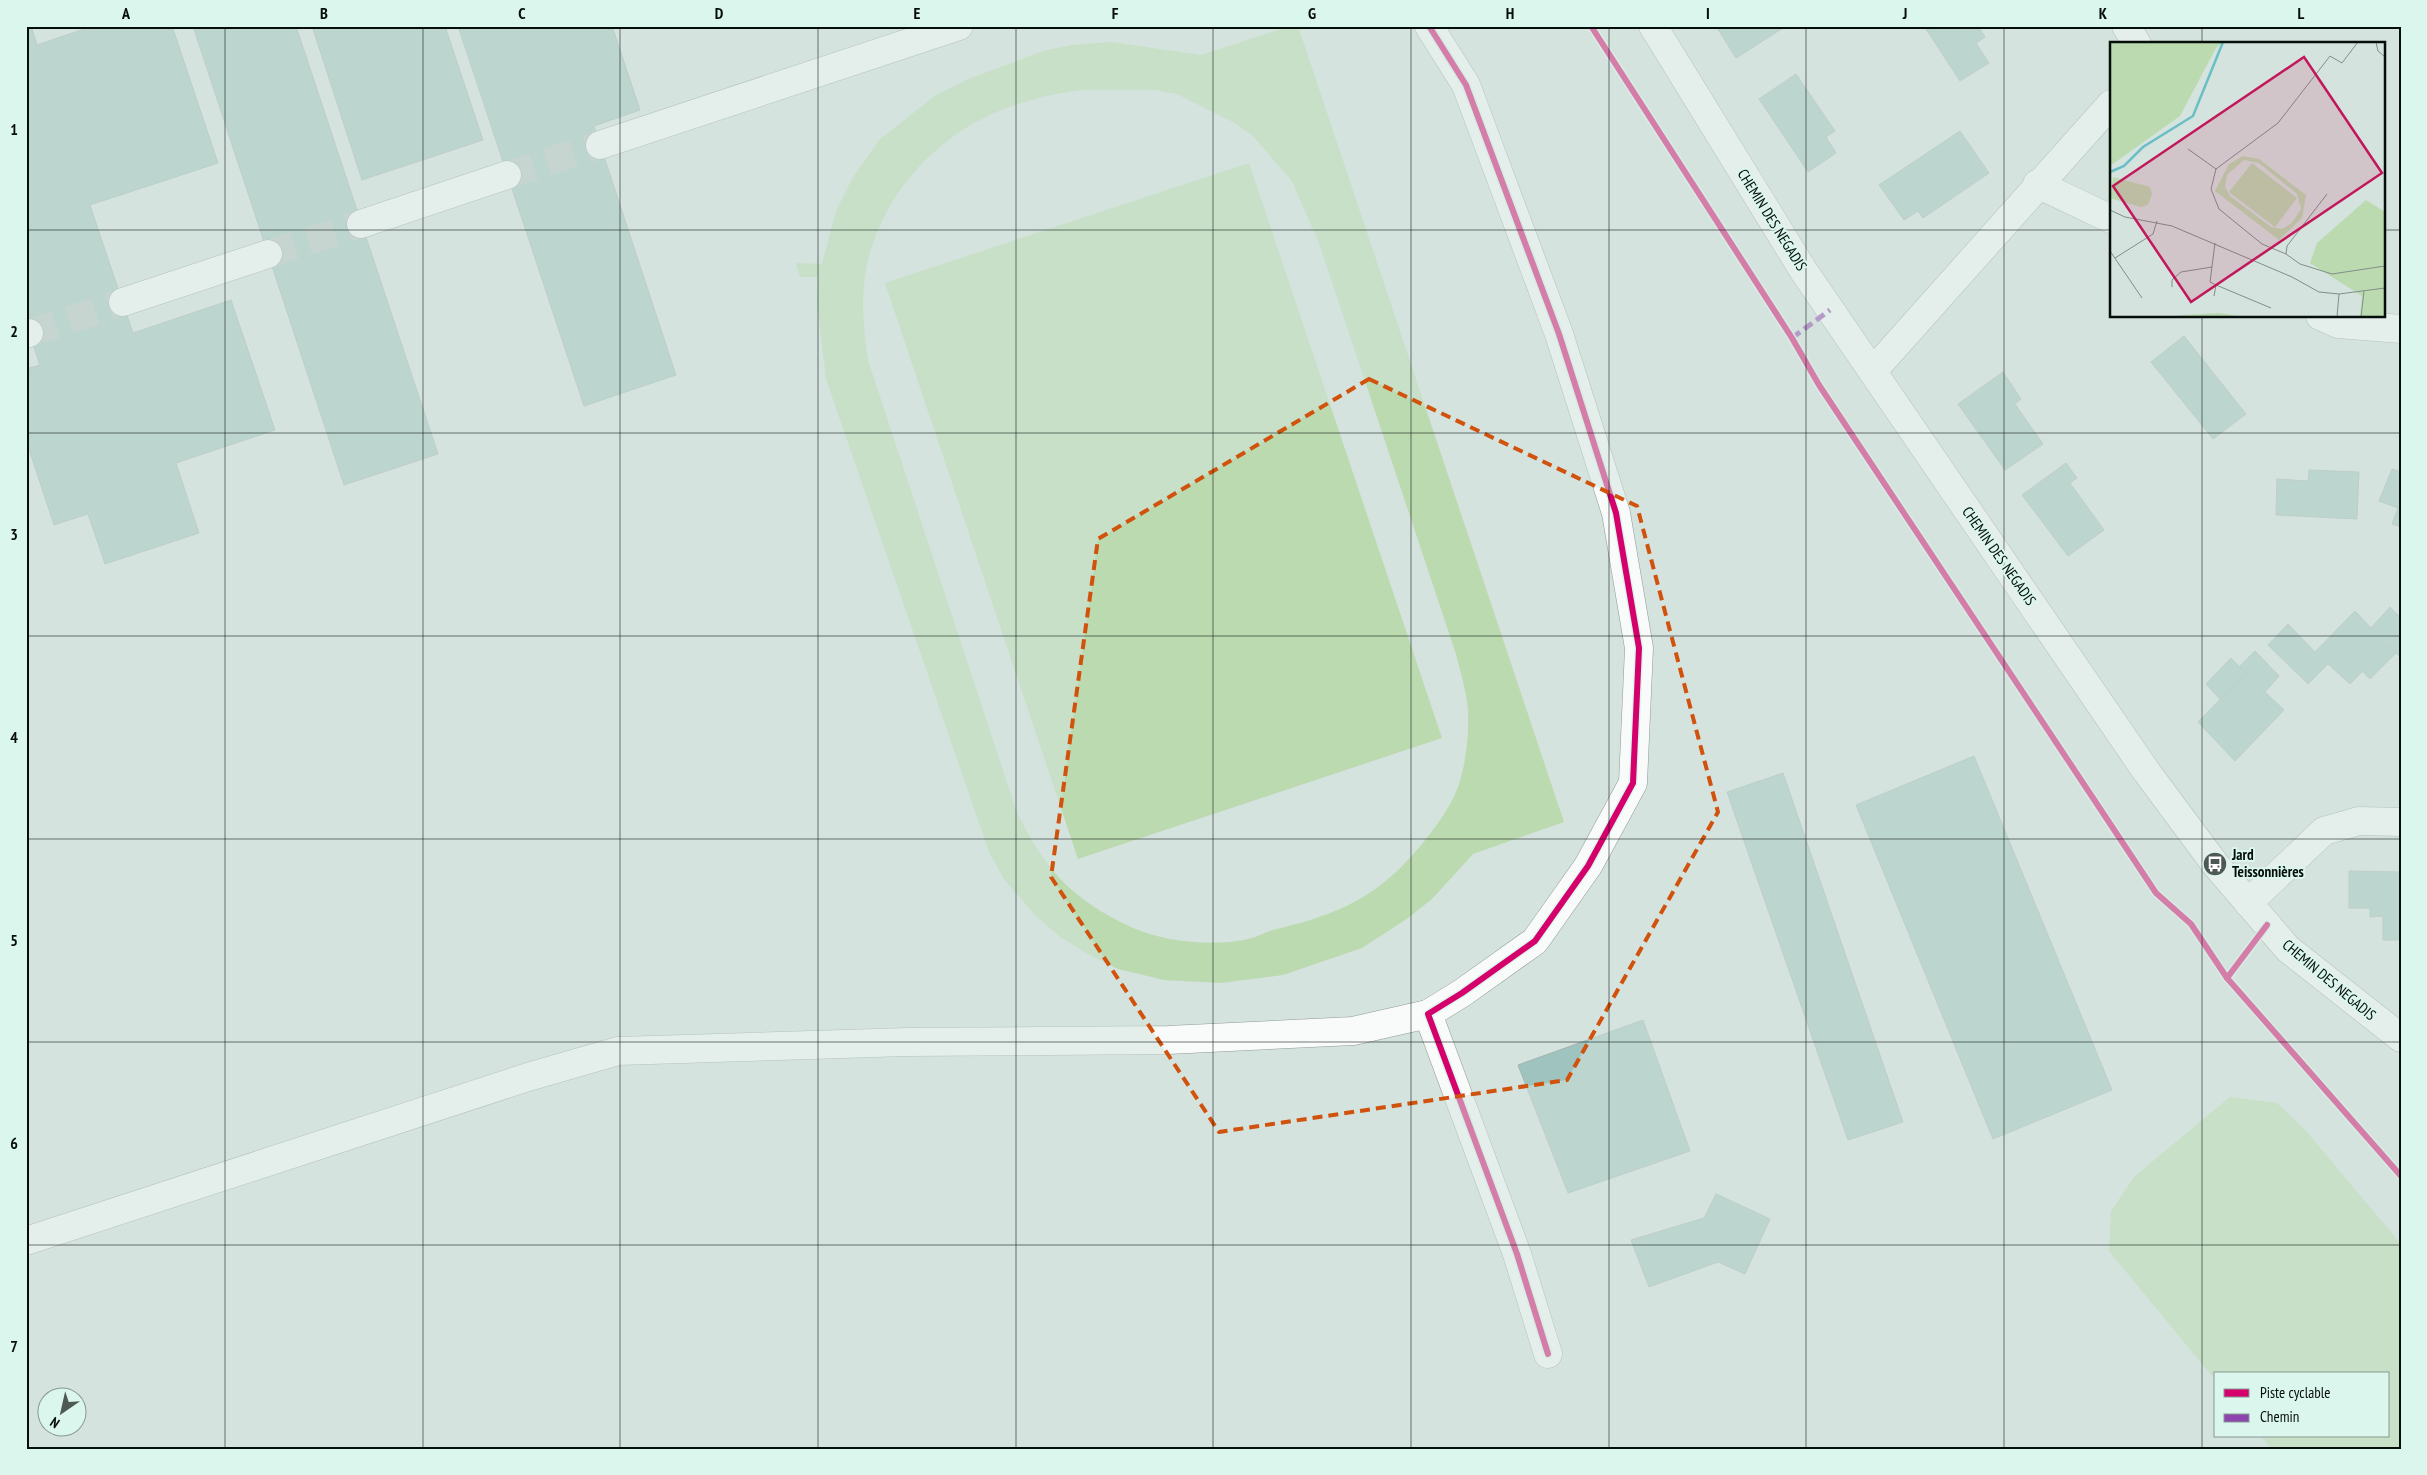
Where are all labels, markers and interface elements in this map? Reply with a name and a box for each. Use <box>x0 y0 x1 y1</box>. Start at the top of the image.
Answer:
text: A <box>121 3 131 23</box>
text: B <box>320 3 328 23</box>
text: C <box>518 3 526 23</box>
text: D <box>715 3 724 23</box>
text: E <box>914 3 921 23</box>
text: F <box>1112 3 1119 23</box>
text: G <box>1308 3 1316 23</box>
text: H <box>1506 3 1514 23</box>
text: I <box>1706 3 1710 23</box>
text: J <box>1902 3 1907 23</box>
text: K <box>2099 3 2108 23</box>
text: L <box>2298 3 2305 23</box>
inset map <box>2110 42 2384 318</box>
text: 1 <box>10 119 18 139</box>
street label: CHEMIN DES NEGADIS <box>1734 165 1811 274</box>
text: 2 <box>10 321 18 341</box>
street label: CHEMIN DES NEGADIS <box>1958 503 2041 609</box>
text: 3 <box>10 524 18 544</box>
text: 4 <box>10 727 18 747</box>
place label: Jard Teissonnières <box>2231 845 2304 881</box>
bus stop icon: Jard Teissonnières <box>2202 851 2228 877</box>
text: 5 <box>10 930 18 950</box>
street label: CHEMIN DES NEGADIS <box>2279 935 2380 1024</box>
text: 6 <box>10 1133 18 1153</box>
text: 7 <box>10 1336 18 1356</box>
legend <box>2214 1372 2390 1438</box>
text: Piste cyclable <box>2260 1383 2330 1402</box>
north arrow <box>38 1388 88 1438</box>
text: Chemin <box>2260 1407 2299 1426</box>
text: N <box>47 1413 63 1432</box>

